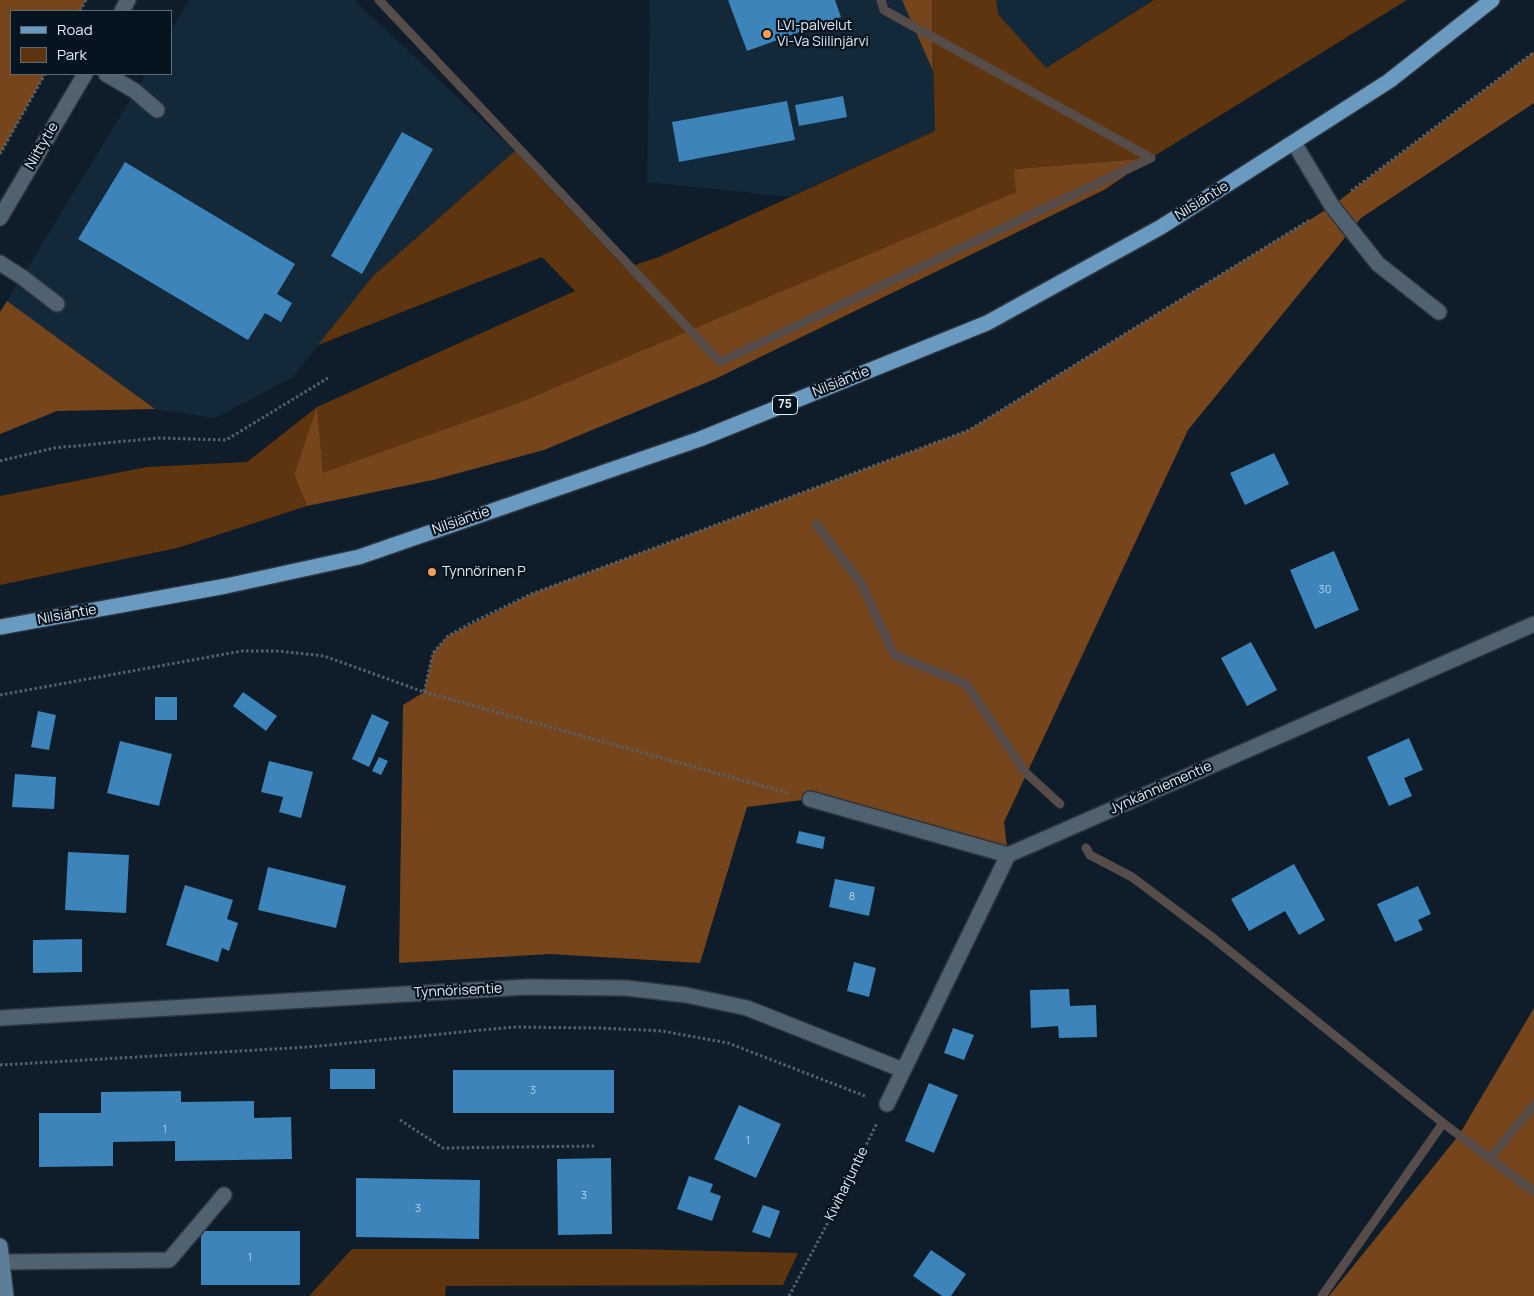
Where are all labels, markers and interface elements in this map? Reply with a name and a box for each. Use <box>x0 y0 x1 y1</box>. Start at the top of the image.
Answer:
legend <box>10 10 172 75</box>
place label: LVI-palvelut Vi-Va Siilinjärvi <box>777 18 869 50</box>
text: Road <box>57 19 93 40</box>
marker: LVI-palvelut Vi-Va Siilinjärvi <box>761 28 773 40</box>
text: Park <box>57 44 87 65</box>
street label: Niittytie <box>22 119 62 173</box>
street label: Nilsiäntie <box>1172 178 1232 224</box>
street label: Nilsiäntie <box>810 363 872 401</box>
road number: 75 <box>772 396 798 414</box>
street label: Nilsiäntie <box>430 503 492 539</box>
place label: Tynnörinen P <box>442 564 526 580</box>
marker: Tynnörinen P <box>426 566 438 578</box>
house number: 30 <box>1319 583 1331 597</box>
street label: Nilsiäntie <box>36 602 98 628</box>
street label: Jynkänniementie <box>1107 758 1215 818</box>
house number: 8 <box>849 890 855 904</box>
street label: Tynnörisentie <box>413 980 503 1002</box>
house number: 3 <box>530 1084 536 1098</box>
house number: 1 <box>163 1123 167 1137</box>
house number: 1 <box>746 1134 750 1148</box>
street label: Kiviharjuntie <box>822 1144 872 1224</box>
house number: 3 <box>581 1189 587 1203</box>
house number: 3 <box>415 1202 421 1216</box>
house number: 1 <box>248 1251 252 1265</box>

